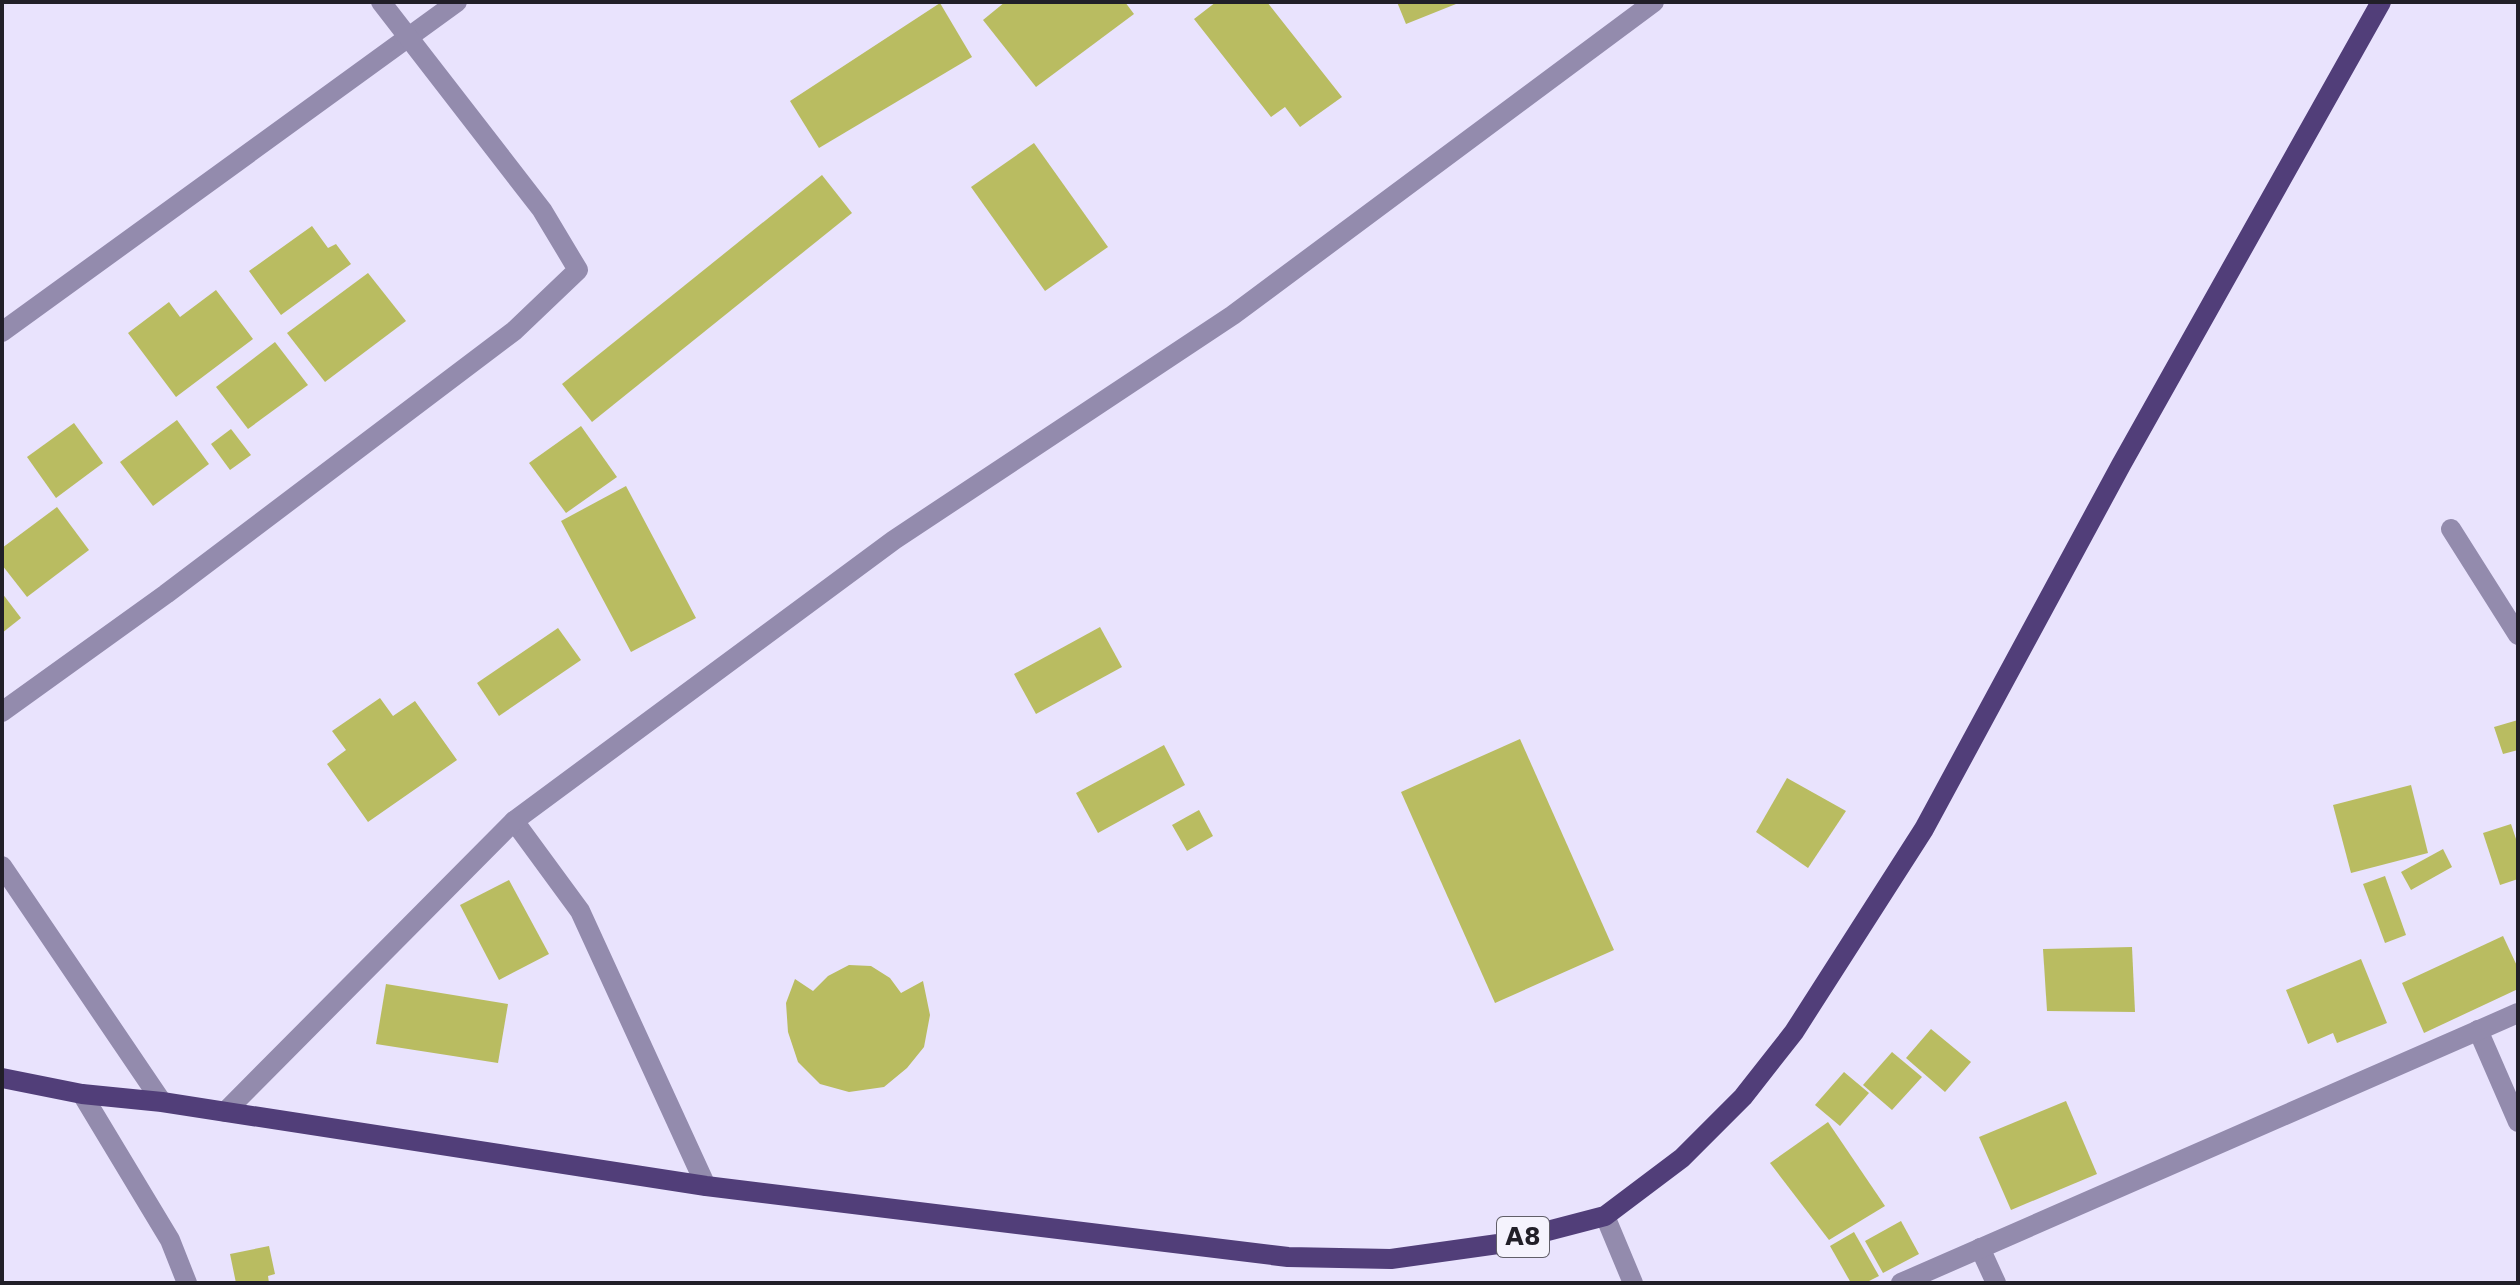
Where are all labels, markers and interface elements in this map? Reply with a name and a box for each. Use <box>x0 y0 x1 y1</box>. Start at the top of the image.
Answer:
road number: A8 <box>1497 1217 1549 1257</box>

